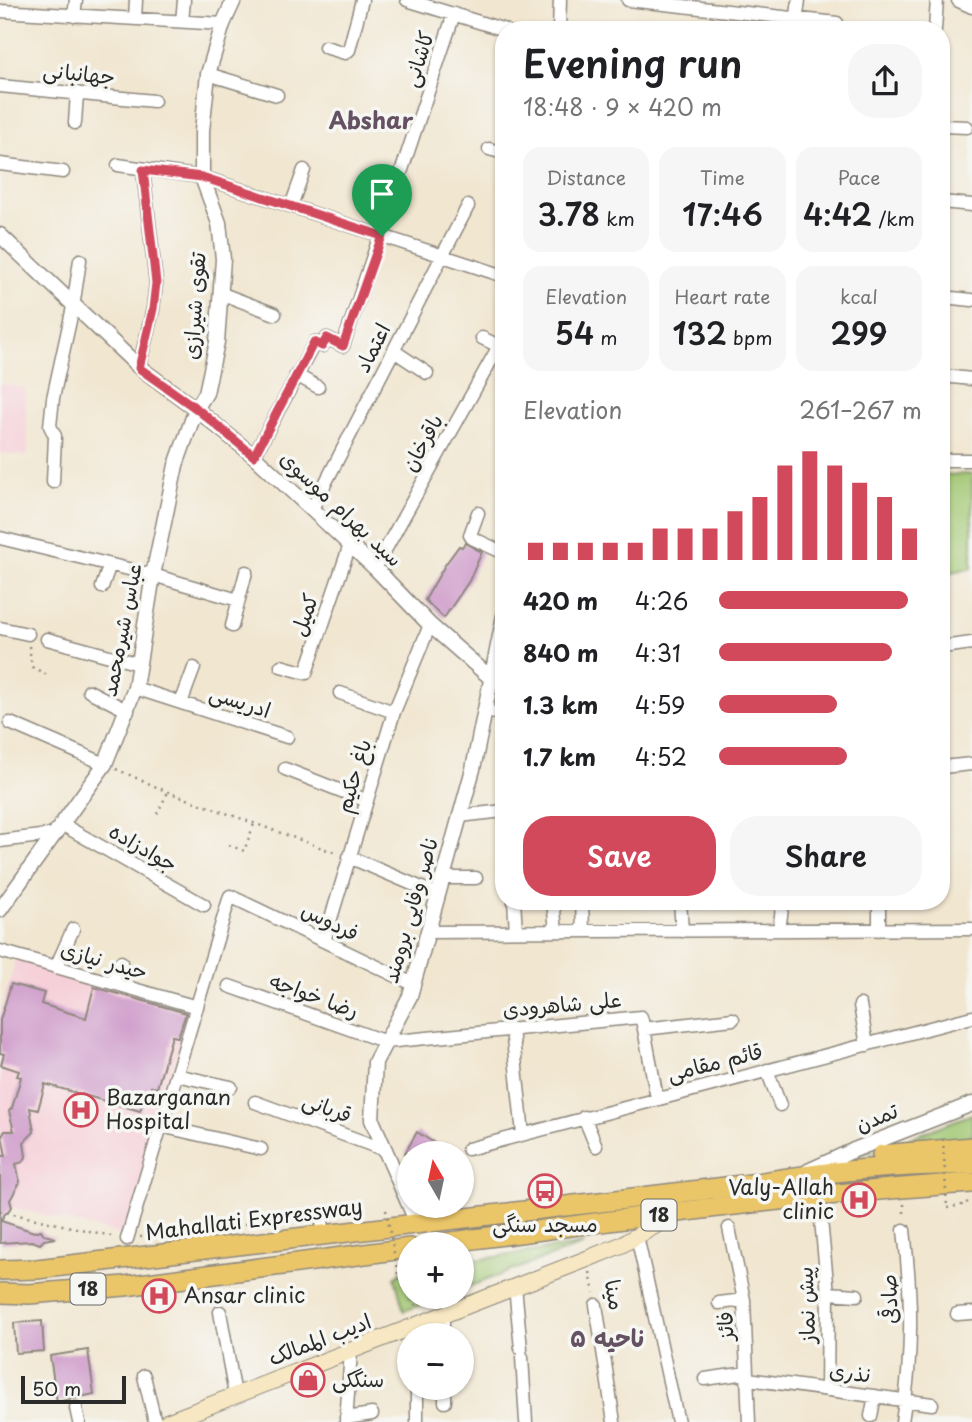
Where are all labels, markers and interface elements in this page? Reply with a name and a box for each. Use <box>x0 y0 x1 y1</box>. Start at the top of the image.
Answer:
street label: کاشانی <box>393 26 441 91</box>
text: Evening run <box>523 34 742 91</box>
button: share <box>848 44 922 118</box>
street label: جهانبانی <box>42 52 117 92</box>
text: 18:48 · 9 × 420 m <box>523 89 722 124</box>
district label: Abshar <box>329 102 413 137</box>
text: Distance <box>546 163 626 191</box>
text: Time <box>700 163 745 191</box>
text: Pace <box>837 163 880 191</box>
pin <box>352 164 412 236</box>
icon: arrive <box>363 175 401 213</box>
text: 3.78 <box>537 191 600 236</box>
text: 17:46 <box>682 191 763 236</box>
text: 4:42 <box>803 191 872 236</box>
text: km <box>600 204 635 232</box>
text: /km <box>872 204 915 232</box>
street label: تقوی شیرازی <box>173 250 213 361</box>
text: Elevation <box>545 282 627 310</box>
text: Heart rate <box>675 282 770 310</box>
text: kcal <box>840 282 878 310</box>
text: 54 <box>555 310 594 355</box>
text: 132 <box>673 310 727 355</box>
text: 299 <box>830 310 887 355</box>
street label: اعتماد <box>345 317 397 377</box>
text: m <box>594 323 618 351</box>
text: bpm <box>727 323 772 351</box>
text: Elevation <box>523 392 622 427</box>
text: 261–267 m <box>799 392 922 427</box>
street label: باقرخان <box>392 407 450 477</box>
street label: سید بهرام موسوی <box>272 442 411 575</box>
street label: عباس شیرمحمد <box>91 560 149 699</box>
text: 420 m <box>523 583 598 618</box>
text: 4:26 <box>635 583 688 618</box>
street label: کمیل <box>281 589 325 640</box>
text: 840 m <box>523 635 599 670</box>
text: 4:31 <box>635 635 681 670</box>
street label: ادریسی <box>206 675 275 725</box>
text: 1.3 km <box>523 687 598 722</box>
text: 4:59 <box>635 687 685 722</box>
street label: باغ حکیم <box>326 735 380 817</box>
text: 1.7 km <box>523 739 596 774</box>
text: 4:52 <box>635 739 687 774</box>
street label: جوادزاده <box>104 814 184 879</box>
button: Save <box>523 816 716 896</box>
button: Share <box>730 816 922 896</box>
street label: ناصر وفایی برومند <box>373 832 445 986</box>
street label: فردوس <box>297 893 365 948</box>
street label: حیدر نیازی <box>57 931 152 987</box>
street label: رضا خواجه <box>265 963 364 1025</box>
street label: علی شاهرودی <box>501 982 623 1024</box>
street label: قائم مقامی <box>663 1034 766 1090</box>
place label: Bazarganan Hospital <box>106 1080 231 1136</box>
street label: قربانی <box>298 1082 357 1130</box>
hospital icon: Bazarganan Hospital <box>62 1091 100 1129</box>
street label: تمدن <box>850 1093 903 1139</box>
north arrow <box>397 1141 474 1218</box>
map controls <box>397 1141 474 1400</box>
place label: Valy-Allah clinic <box>728 1170 834 1226</box>
bus stop icon: مسجد سنگی <box>526 1172 564 1210</box>
hospital icon: Valy-Allah clinic <box>840 1181 878 1219</box>
street label: Mahallati Expressway <box>143 1189 364 1247</box>
road number: 18 <box>642 1200 676 1231</box>
place label: مسجد سنگی <box>492 1207 598 1239</box>
button: + <box>397 1232 474 1309</box>
street label: پیش نماز <box>788 1266 822 1346</box>
street label: صادقی <box>871 1273 905 1325</box>
road number: 18 <box>70 1274 106 1304</box>
hospital icon: Ansar clinic <box>140 1277 178 1315</box>
street label: مینا <box>598 1277 634 1313</box>
place label: Ansar clinic <box>184 1278 305 1310</box>
street label: ادیب الممالک <box>263 1304 375 1372</box>
street label: فائز <box>707 1311 741 1344</box>
district label: ناحیه ۵ <box>570 1319 644 1355</box>
button: − <box>397 1323 474 1400</box>
street label: نذری <box>828 1353 873 1389</box>
shop icon: سنگکی <box>289 1361 327 1399</box>
place label: سنگکی <box>332 1362 384 1394</box>
scale bar <box>21 1373 126 1405</box>
text: 50 m <box>32 1374 81 1402</box>

